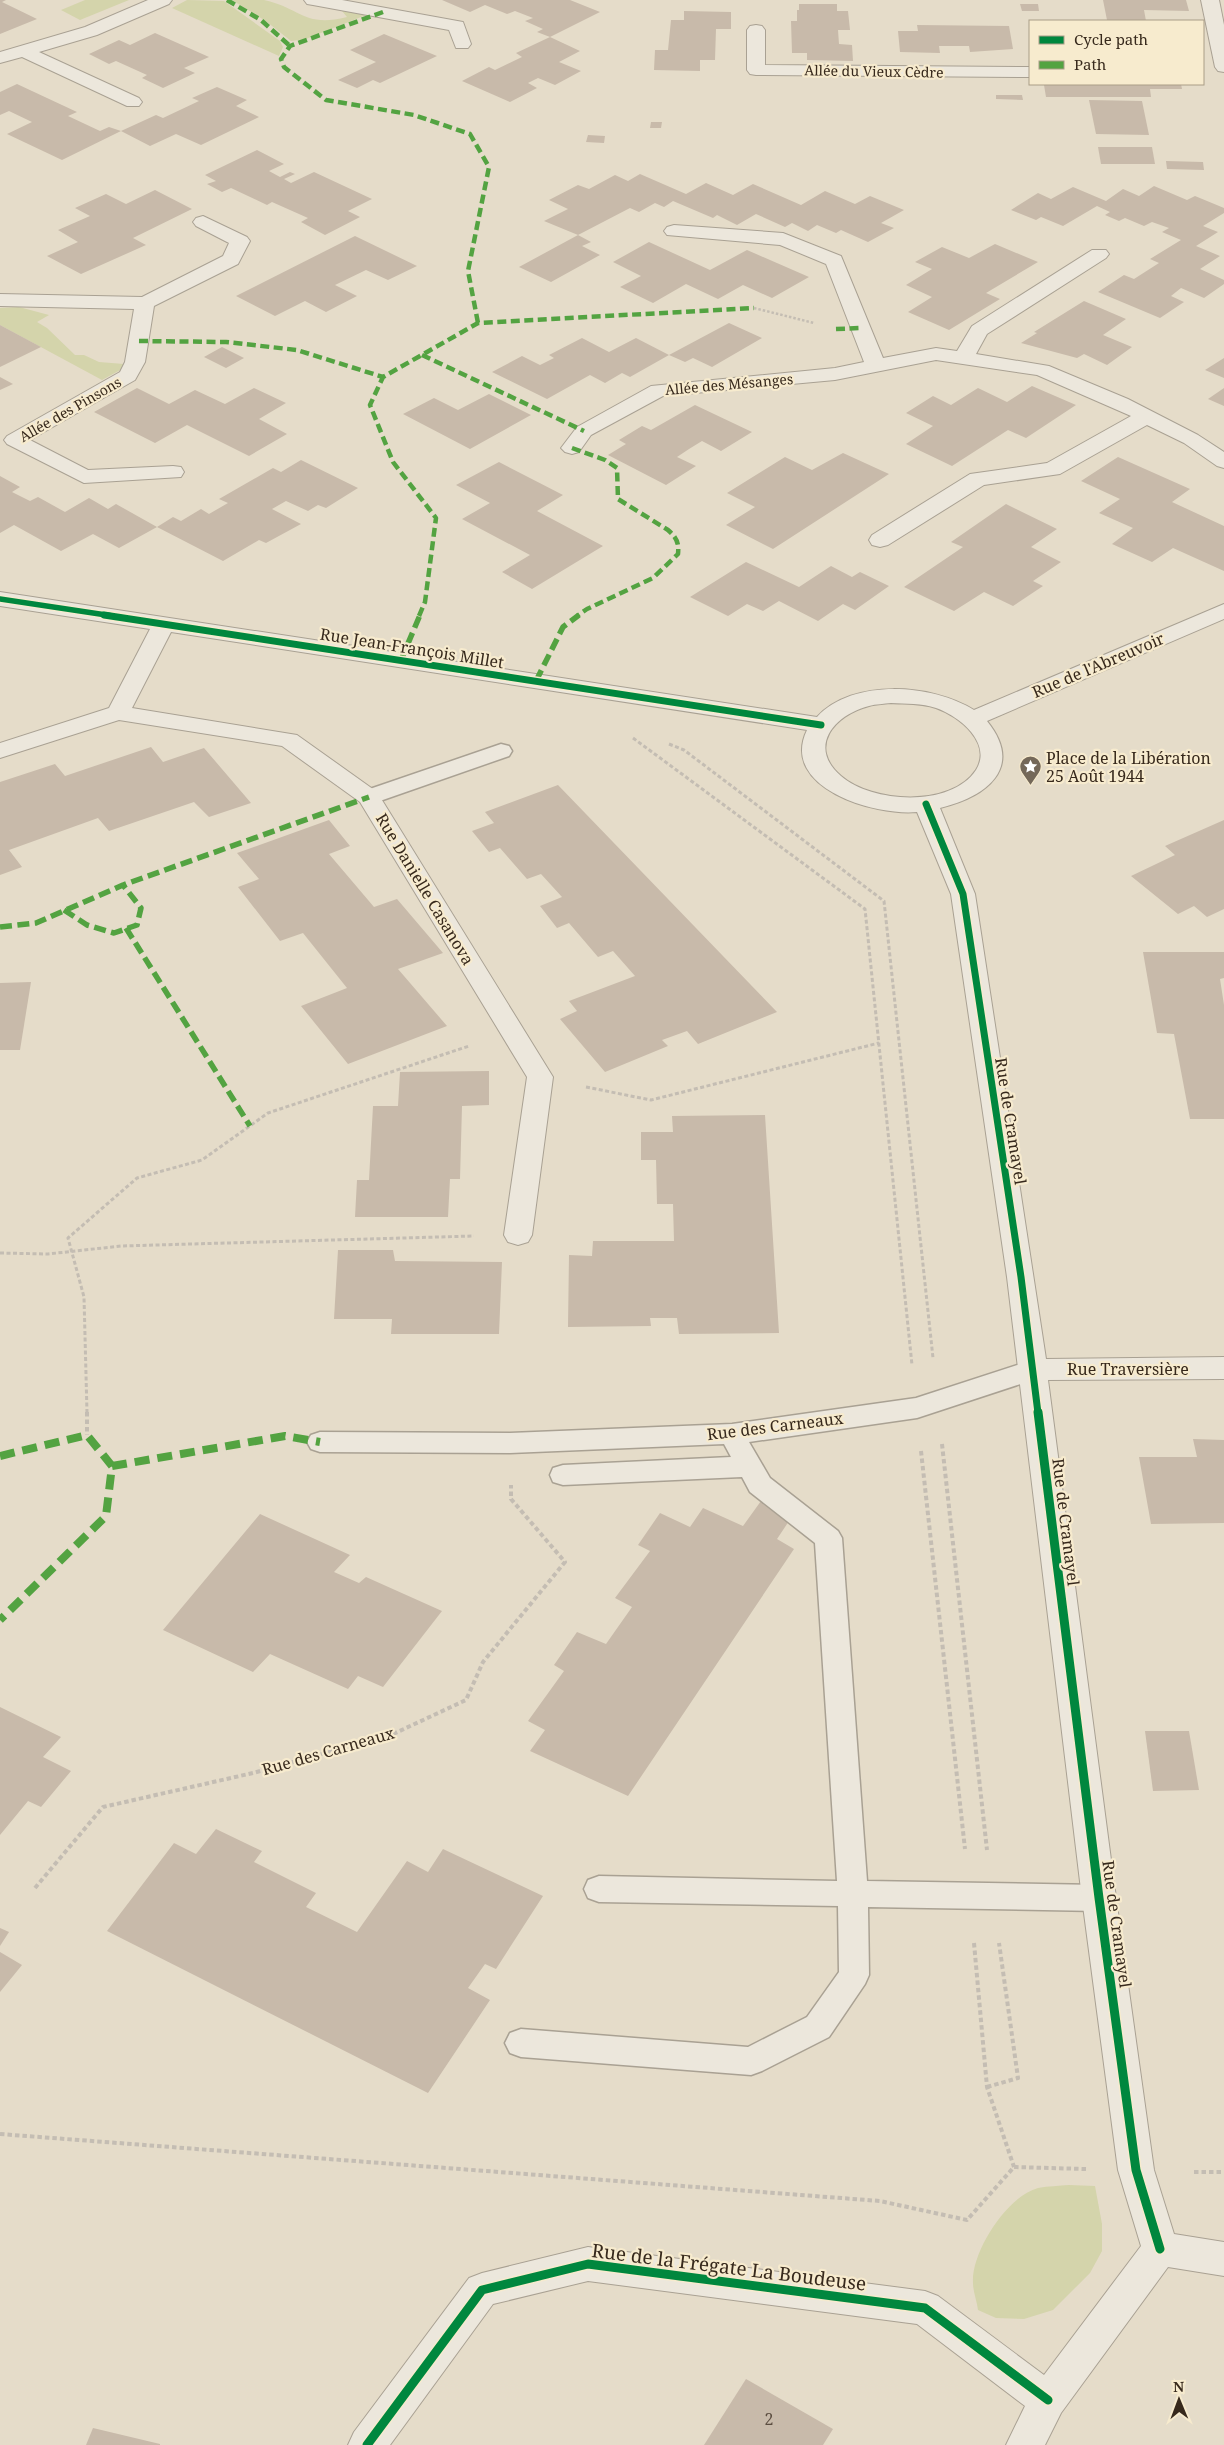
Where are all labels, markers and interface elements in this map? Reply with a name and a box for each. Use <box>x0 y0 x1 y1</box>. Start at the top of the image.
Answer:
legend <box>1029 20 1204 85</box>
text: Cycle path <box>1074 29 1149 49</box>
text: Path <box>1074 54 1107 74</box>
street label: Allée du Vieux Cèdre <box>804 60 944 82</box>
street label: Allée des Mésanges <box>664 369 794 399</box>
street label: Allée des Pinsons <box>15 372 125 446</box>
street label: Rue Jean-François Millet <box>319 623 506 673</box>
street label: Rue de l'Abreuvoir <box>1029 627 1168 703</box>
place label: Place de la Libération 25 Août 1944 <box>1046 747 1211 787</box>
place icon: Place de la Libération 25 Août 1944 <box>1018 755 1042 786</box>
street label: Rue Danielle Casanova <box>371 809 479 969</box>
street label: Rue de Cramayel <box>990 1056 1032 1186</box>
street label: Rue Traversière <box>1067 1358 1189 1380</box>
street label: Rue des Carneaux <box>706 1407 845 1445</box>
street label: Rue de Cramayel <box>1047 1457 1085 1587</box>
street label: Rue des Carneaux <box>259 1721 397 1780</box>
street label: Rue de Cramayel <box>1097 1859 1137 1989</box>
street label: Rue de la Frégate La Boudeuse <box>590 2237 868 2297</box>
north arrow <box>1154 2375 1204 2425</box>
text: N <box>1173 2377 1184 2396</box>
house number: 2 <box>765 2408 773 2430</box>

